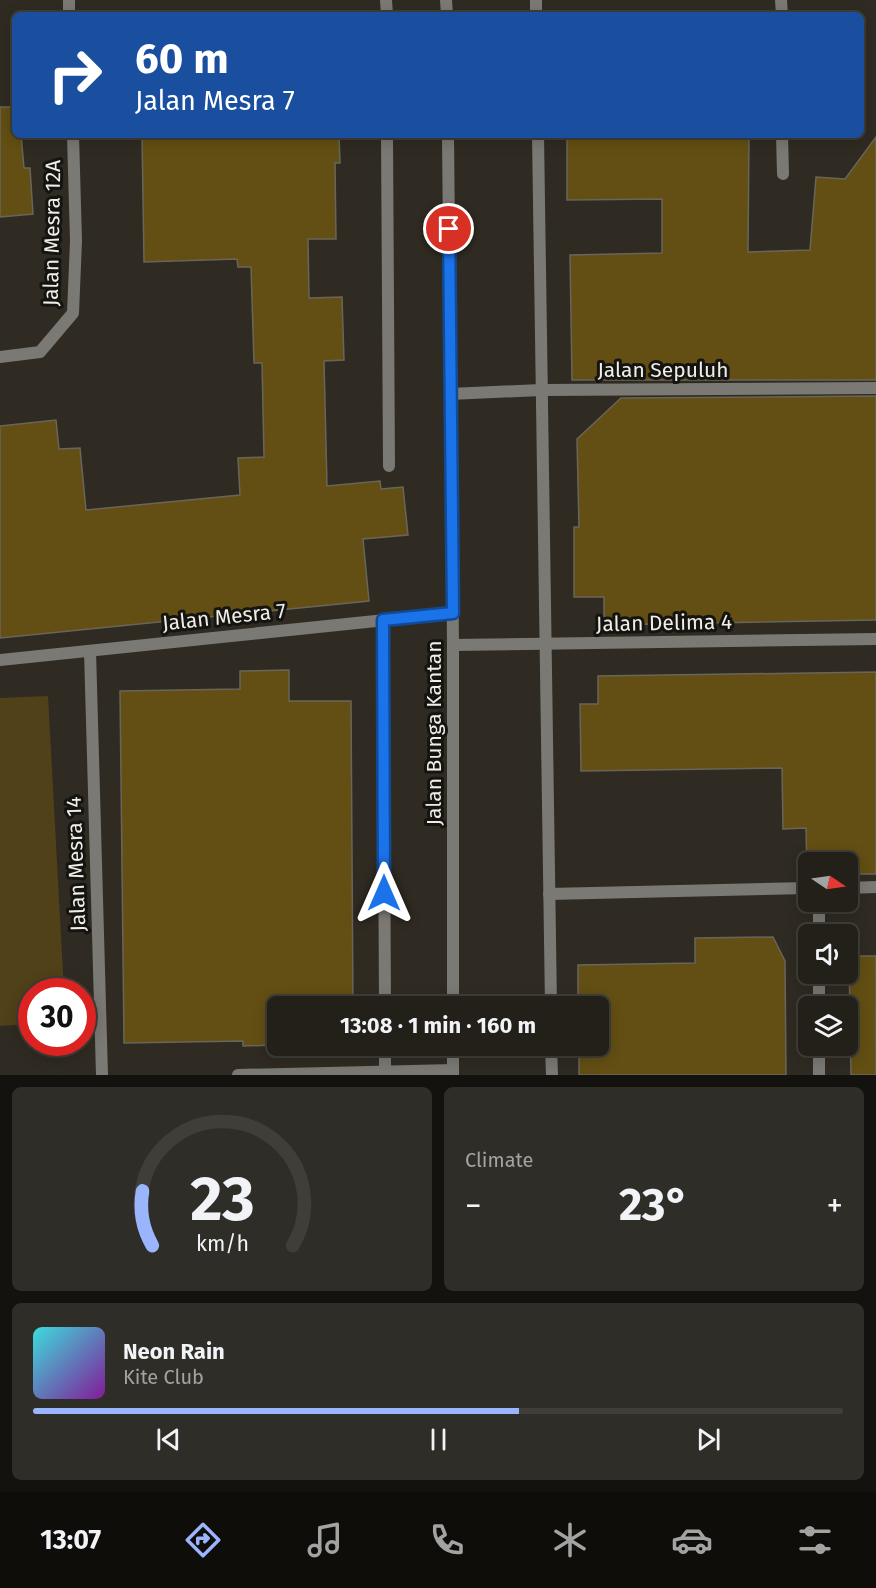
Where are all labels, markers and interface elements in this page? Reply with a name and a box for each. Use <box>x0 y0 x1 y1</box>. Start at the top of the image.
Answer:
text: 60 m <box>135 34 229 84</box>
icon: right <box>36 36 114 114</box>
text: Jalan Mesra 7 <box>135 85 295 117</box>
street label: Jalan Mesra 12A <box>38 160 66 306</box>
pin <box>423 203 474 254</box>
icon: arrive <box>432 212 465 245</box>
street label: Jalan Sepuluh <box>597 357 729 383</box>
street label: Jalan Mesra 7 <box>161 598 287 636</box>
street label: Jalan Delima 4 <box>596 609 732 637</box>
street label: Jalan Bunga Kantan <box>421 641 447 825</box>
street label: Jalan Mesra 14 <box>61 796 91 932</box>
north arrow <box>798 852 858 912</box>
map controls <box>798 852 858 1056</box>
position arrow <box>352 861 416 925</box>
button: sound <box>798 924 858 984</box>
speed limit sign: 30 <box>18 978 96 1056</box>
button: layers <box>798 996 858 1056</box>
text: 13:08 · 1 min · 160 m <box>340 1012 536 1039</box>
text: Climate <box>465 1148 533 1172</box>
text: 23 <box>190 1162 254 1237</box>
text: 23° <box>619 1178 689 1232</box>
text: − <box>465 1186 482 1226</box>
text: + <box>827 1186 843 1226</box>
text: km/h <box>195 1231 249 1257</box>
text: Neon Rain <box>123 1338 225 1365</box>
text: Kite Club <box>123 1365 204 1389</box>
icon: previous <box>152 1423 185 1456</box>
icon: pause <box>422 1423 455 1456</box>
icon: next <box>692 1423 725 1456</box>
icon: directions <box>182 1519 224 1561</box>
icon: music <box>304 1519 346 1561</box>
icon: phone <box>426 1519 468 1561</box>
icon: climate <box>549 1519 591 1561</box>
icon: car <box>671 1519 713 1561</box>
icon: filters <box>794 1519 836 1561</box>
text: 13:07 <box>40 1524 101 1556</box>

